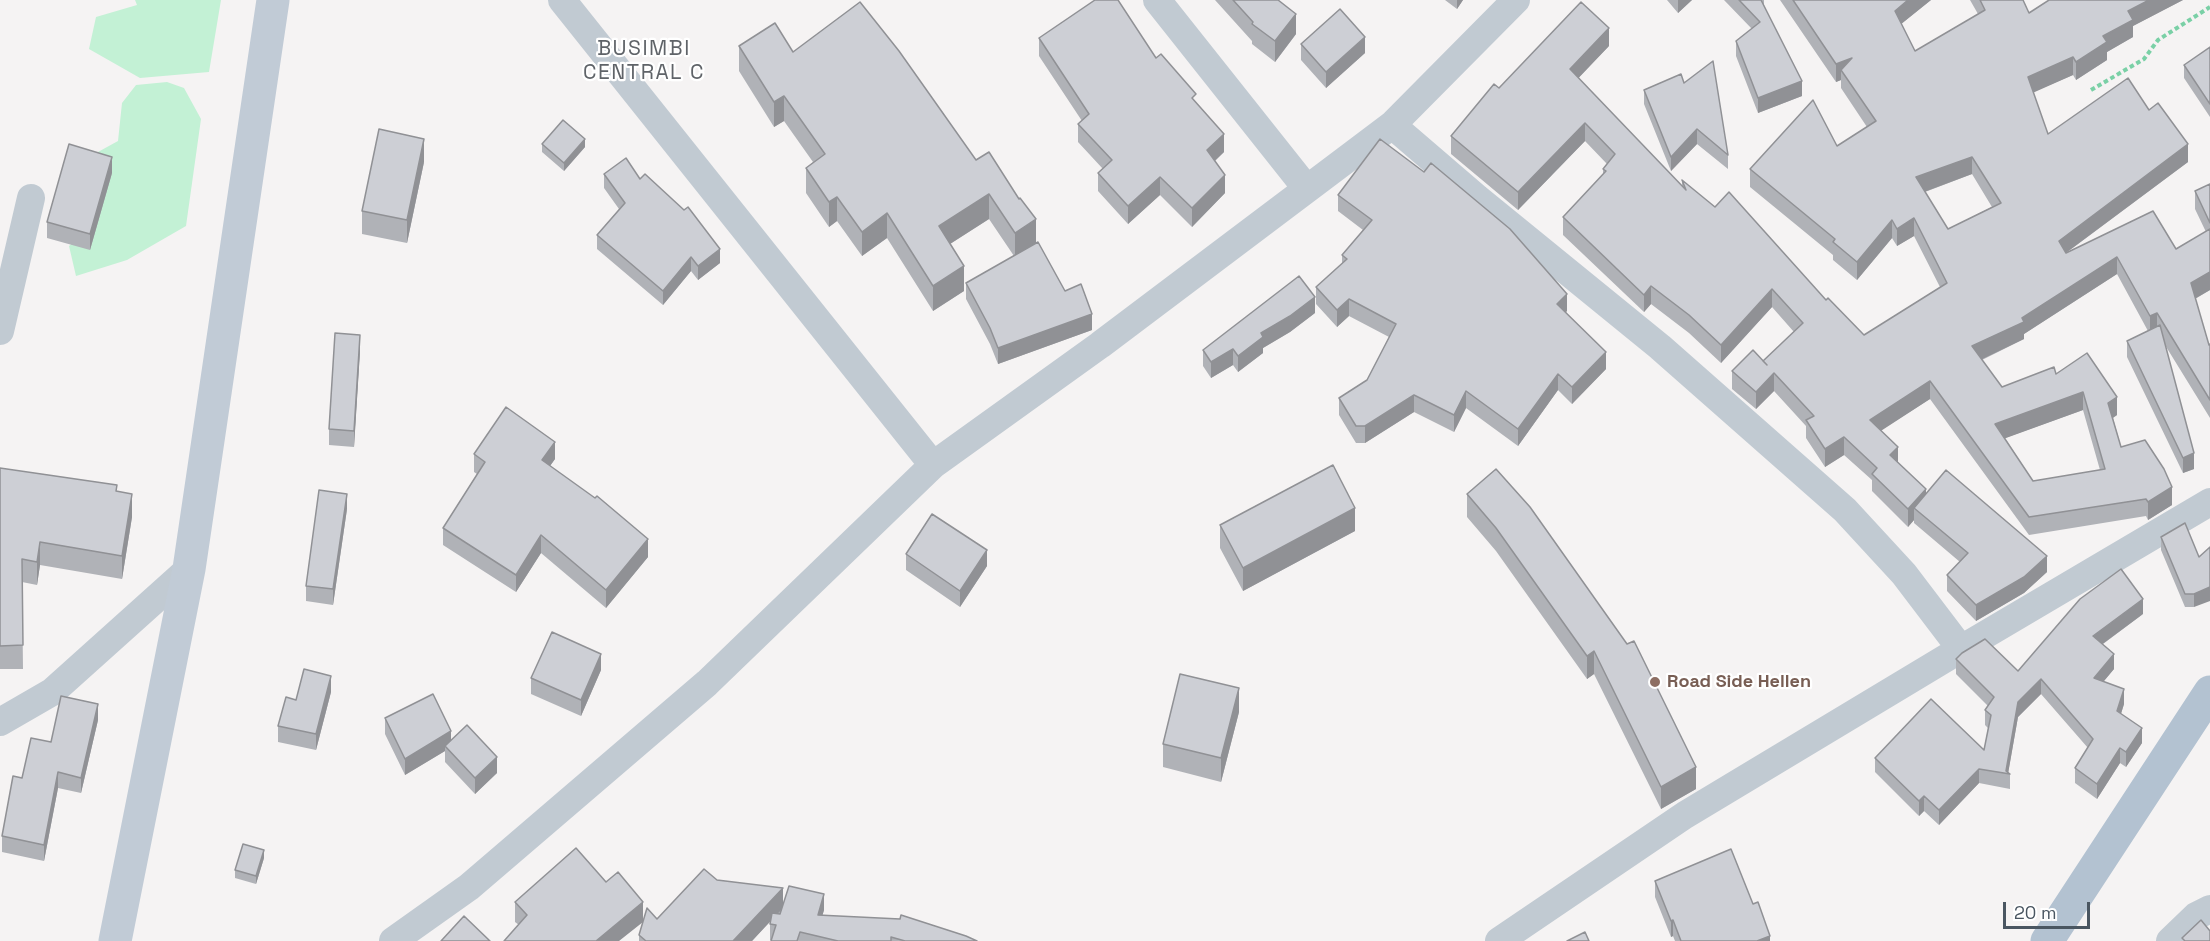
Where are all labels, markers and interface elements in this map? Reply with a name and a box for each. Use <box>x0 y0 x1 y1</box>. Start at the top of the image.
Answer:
district label: BUSIMBI CENTRAL C <box>583 36 705 86</box>
place label: Road Side Hellen <box>1667 671 1811 693</box>
marker: Road Side Hellen <box>1648 675 1662 689</box>
scale bar <box>2006 890 2093 928</box>
text: 20 m <box>2014 901 2057 924</box>

